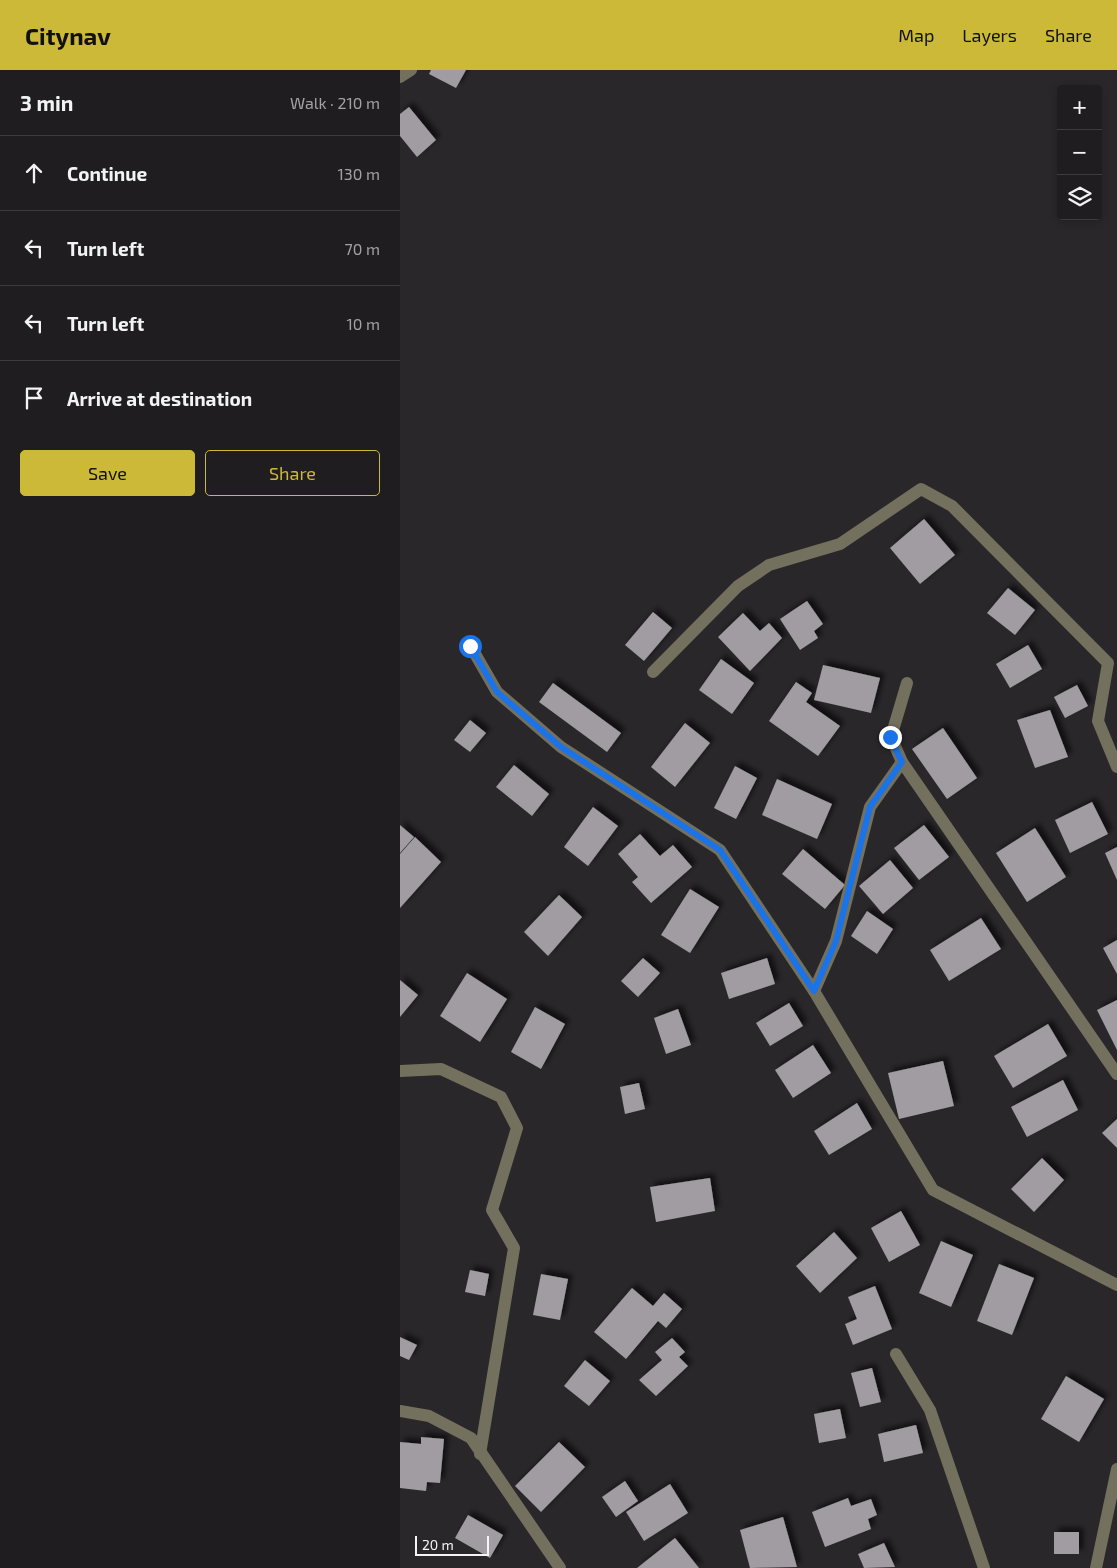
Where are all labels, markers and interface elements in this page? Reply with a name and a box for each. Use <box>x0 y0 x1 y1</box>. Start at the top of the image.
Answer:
text: Citynav <box>25 21 111 50</box>
text: Map <box>898 24 934 46</box>
text: Layers <box>962 24 1017 46</box>
text: Share <box>1045 24 1092 46</box>
map controls <box>1057 85 1102 220</box>
button: + <box>1057 85 1102 130</box>
text: 3 min <box>20 90 73 115</box>
text: Walk · 210 m <box>290 93 380 112</box>
button: − <box>1057 130 1102 175</box>
icon: ahead <box>20 159 48 187</box>
text: Continue <box>67 162 147 185</box>
text: 130 m <box>338 164 380 183</box>
button: layers <box>1057 175 1102 220</box>
icon: left <box>20 234 48 262</box>
text: Turn left <box>67 237 144 260</box>
text: 70 m <box>345 239 380 258</box>
icon: left <box>20 309 48 337</box>
text: Turn left <box>67 312 144 335</box>
text: 10 m <box>346 314 380 333</box>
icon: arrive <box>20 384 48 412</box>
text: Arrive at destination <box>67 387 252 410</box>
button: Save <box>20 450 195 496</box>
button: Share <box>205 450 380 496</box>
route start <box>459 635 482 658</box>
route end <box>879 726 902 749</box>
scale bar <box>415 1533 489 1556</box>
text: 20 m <box>422 1536 454 1553</box>

